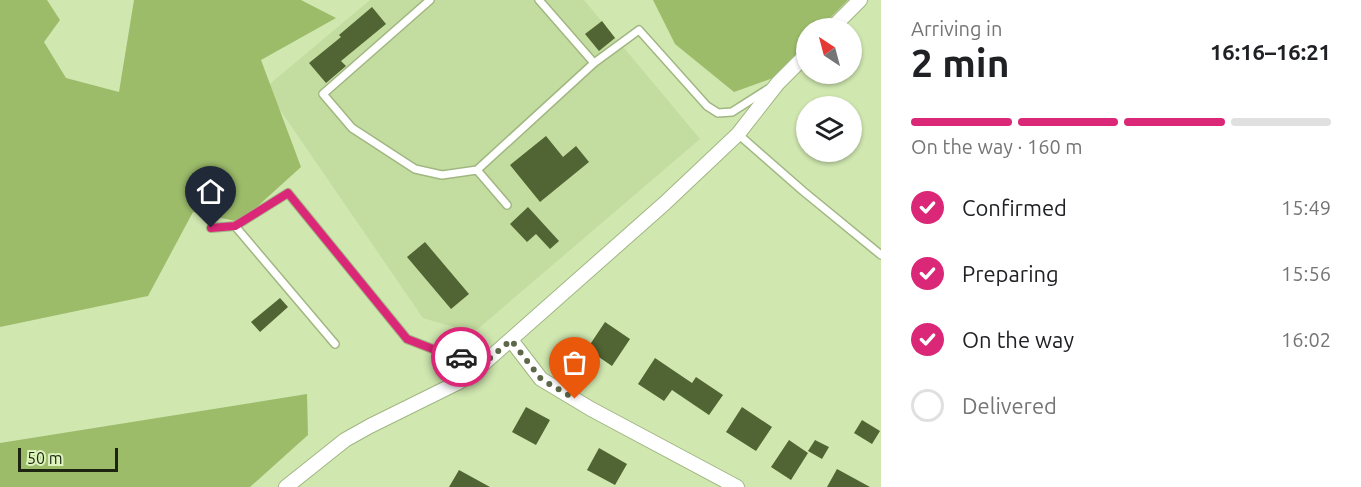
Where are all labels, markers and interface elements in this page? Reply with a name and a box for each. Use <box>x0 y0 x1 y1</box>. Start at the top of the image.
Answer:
text: Arriving in <box>911 17 1002 40</box>
north arrow <box>796 18 862 84</box>
map controls <box>796 18 862 162</box>
text: 16:16–16:21 <box>1210 39 1331 64</box>
text: 2 min <box>911 41 1010 84</box>
button: layers <box>796 96 862 162</box>
text: On the way · 160 m <box>911 135 1083 158</box>
pin <box>185 166 236 228</box>
icon: home <box>194 175 227 208</box>
icon: check <box>911 191 944 224</box>
text: Confirmed <box>962 195 1067 220</box>
text: 15:49 <box>1281 196 1331 219</box>
icon: check <box>911 257 944 290</box>
text: Preparing <box>962 261 1059 286</box>
text: 15:56 <box>1281 262 1331 285</box>
icon: check <box>911 323 944 356</box>
courier <box>431 327 491 387</box>
text: On the way <box>962 327 1074 352</box>
text: 16:02 <box>1281 328 1331 351</box>
pin <box>549 337 600 399</box>
icon: car <box>445 341 478 374</box>
icon: bag <box>558 346 591 379</box>
text: Delivered <box>962 393 1057 418</box>
scale bar <box>18 445 118 472</box>
text: 50 m <box>27 449 63 467</box>

